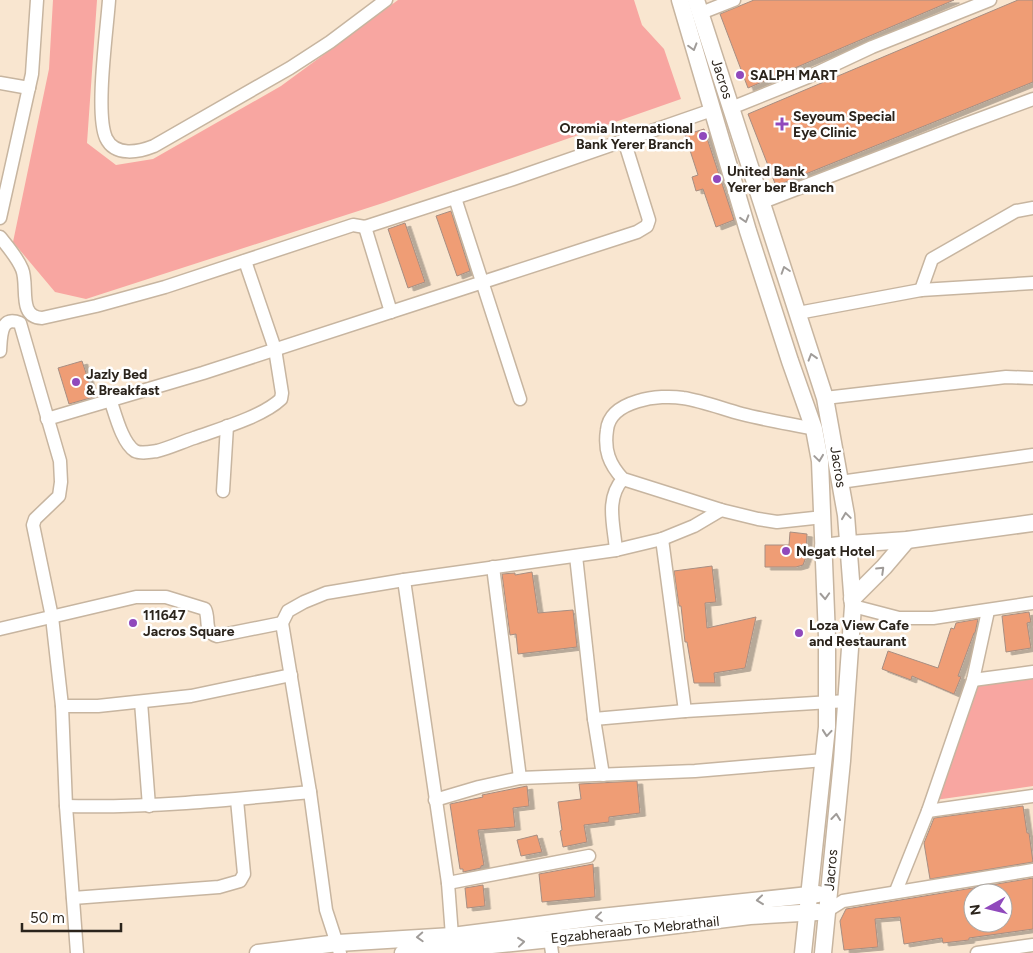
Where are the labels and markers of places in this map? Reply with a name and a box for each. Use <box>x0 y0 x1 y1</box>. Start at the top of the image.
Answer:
place label: SALPH MART <box>750 67 837 84</box>
marker: SALPH MART <box>734 69 746 81</box>
place label: Seyoum Special Eye Clinic <box>793 108 895 141</box>
marker: Seyoum Special Eye Clinic <box>775 117 789 131</box>
place label: Oromia International Bank Yerer Branch <box>560 120 693 153</box>
marker: Oromia International Bank Yerer Branch <box>697 130 709 142</box>
place label: United Bank Yerer ber Branch <box>727 163 834 196</box>
marker: United Bank Yerer ber Branch <box>711 173 723 185</box>
place label: Jazly Bed & Breakfast <box>86 366 160 399</box>
marker: Jazly Bed & Breakfast <box>70 376 82 388</box>
place label: Negat Hotel <box>796 543 875 560</box>
marker: Negat Hotel <box>780 545 792 557</box>
place label: 111647 Jacros Square <box>143 607 235 640</box>
marker: 111647 Jacros Square <box>127 617 139 629</box>
place label: Loza View Cafe and Restaurant <box>809 617 909 650</box>
marker: Loza View Cafe and Restaurant <box>793 627 805 639</box>

